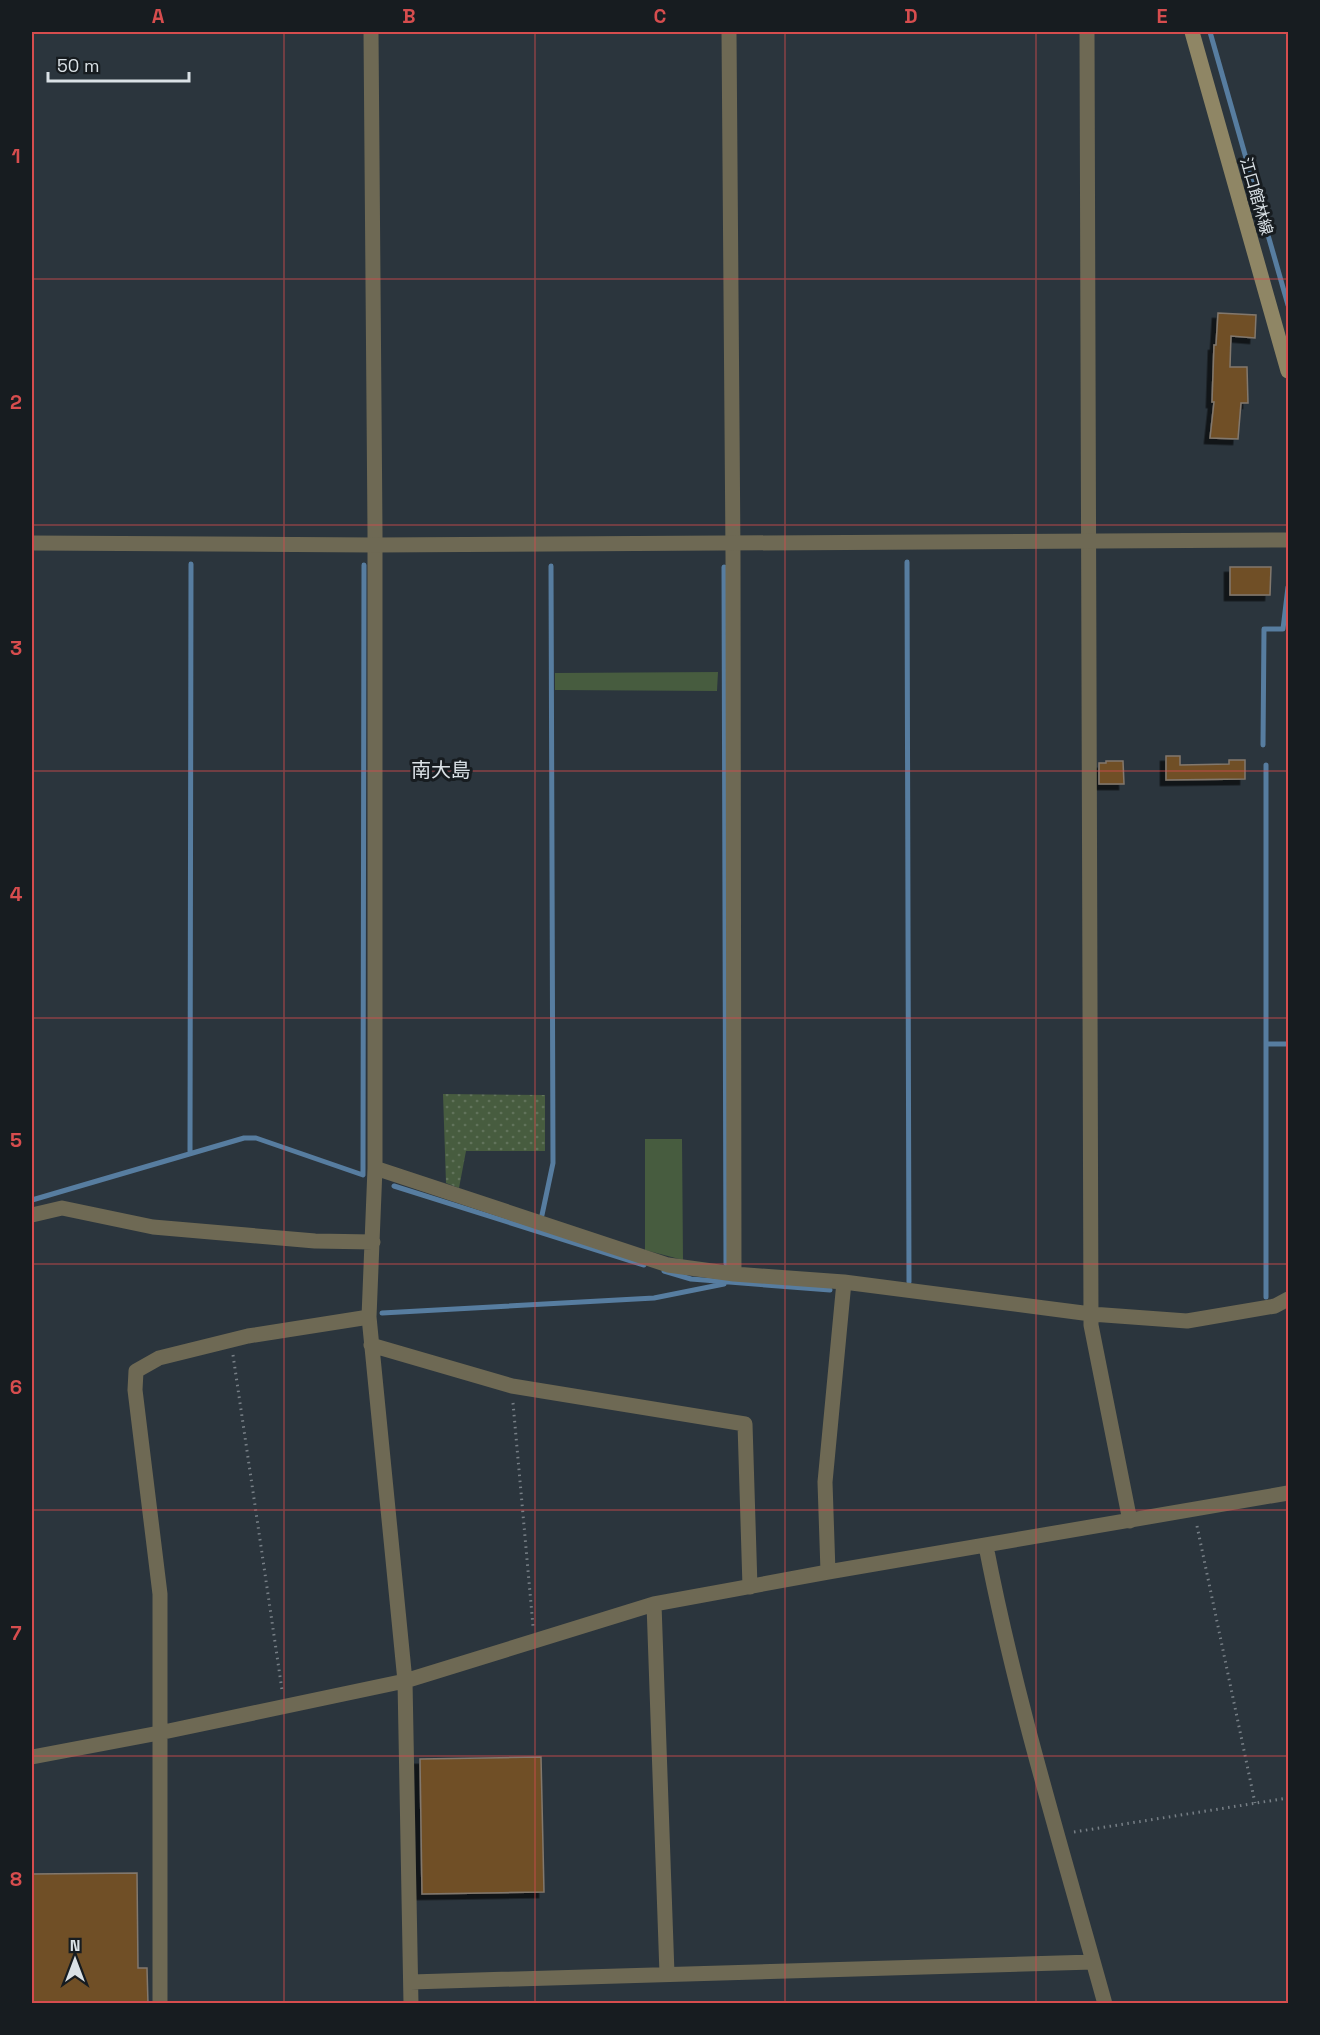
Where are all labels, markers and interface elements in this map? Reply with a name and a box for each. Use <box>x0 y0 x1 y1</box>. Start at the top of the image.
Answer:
text: A <box>152 3 165 29</box>
text: B <box>402 3 416 29</box>
text: C <box>654 3 667 29</box>
text: D <box>904 3 918 29</box>
text: E <box>1156 3 1168 29</box>
scale bar <box>48 45 189 83</box>
text: 50 m <box>57 54 99 77</box>
text: 1 <box>11 143 21 169</box>
street label: 江口館林線 <box>1235 155 1278 237</box>
text: 2 <box>10 389 22 415</box>
text: 3 <box>10 635 22 661</box>
district label: 南大島 <box>411 757 471 783</box>
text: 4 <box>10 881 23 907</box>
text: 5 <box>10 1127 22 1153</box>
text: 6 <box>10 1374 22 1400</box>
text: 7 <box>10 1620 22 1646</box>
text: 8 <box>10 1866 22 1892</box>
north arrow <box>45 1930 105 1990</box>
text: N <box>70 1935 80 1956</box>

